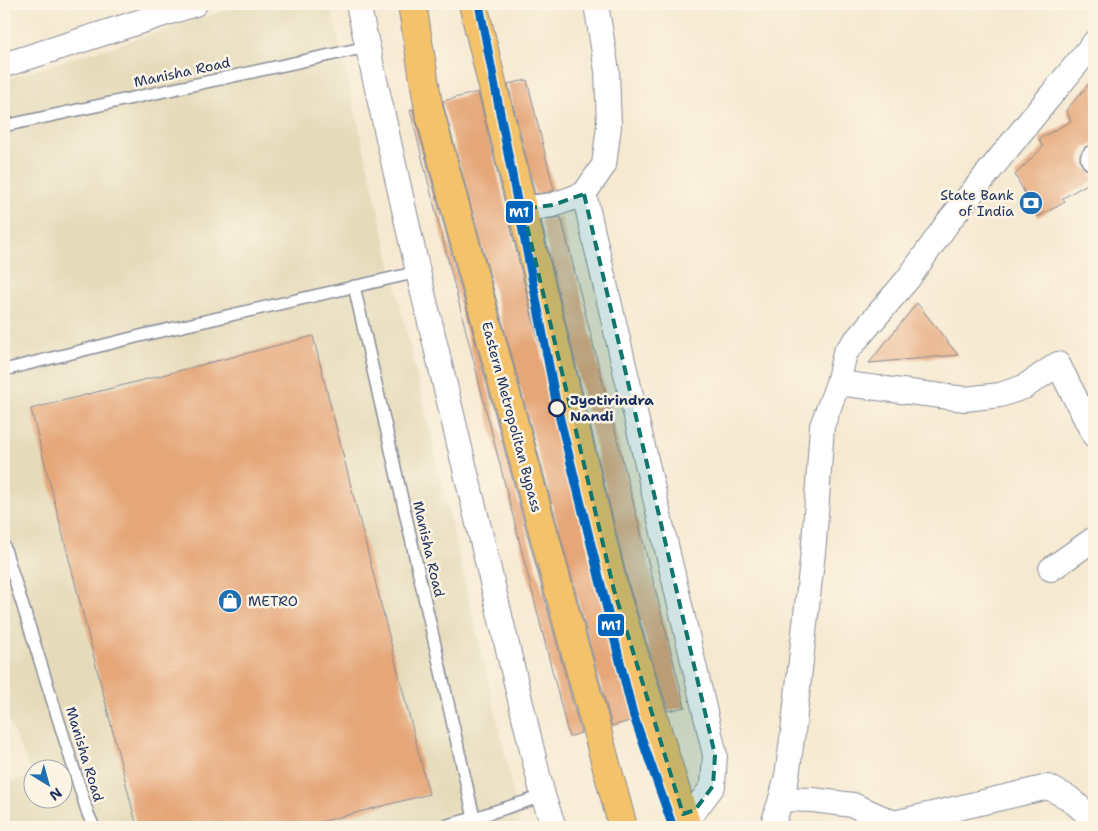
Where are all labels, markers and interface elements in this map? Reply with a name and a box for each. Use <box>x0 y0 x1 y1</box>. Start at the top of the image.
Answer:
street label: Manisha Road <box>132 53 232 91</box>
place label: State Bank of India <box>940 186 1014 220</box>
bank icon: State Bank of India <box>1018 190 1044 216</box>
line badge: M1 <box>505 200 534 224</box>
text: M1 <box>509 203 529 221</box>
street label: Eastern Metropolitan Bypass <box>478 320 546 514</box>
place label: Jyotirindra Nandi <box>570 391 654 425</box>
marker: Jyotirindra Nandi <box>548 399 566 417</box>
street label: Manisha Road <box>409 499 449 599</box>
shop icon: METRO <box>217 588 243 614</box>
place label: METRO <box>248 592 298 610</box>
line badge: M1 <box>597 613 625 637</box>
text: M1 <box>601 616 621 634</box>
street label: Manisha Road <box>62 704 108 804</box>
north arrow <box>22 758 72 808</box>
text: N <box>46 784 66 805</box>

